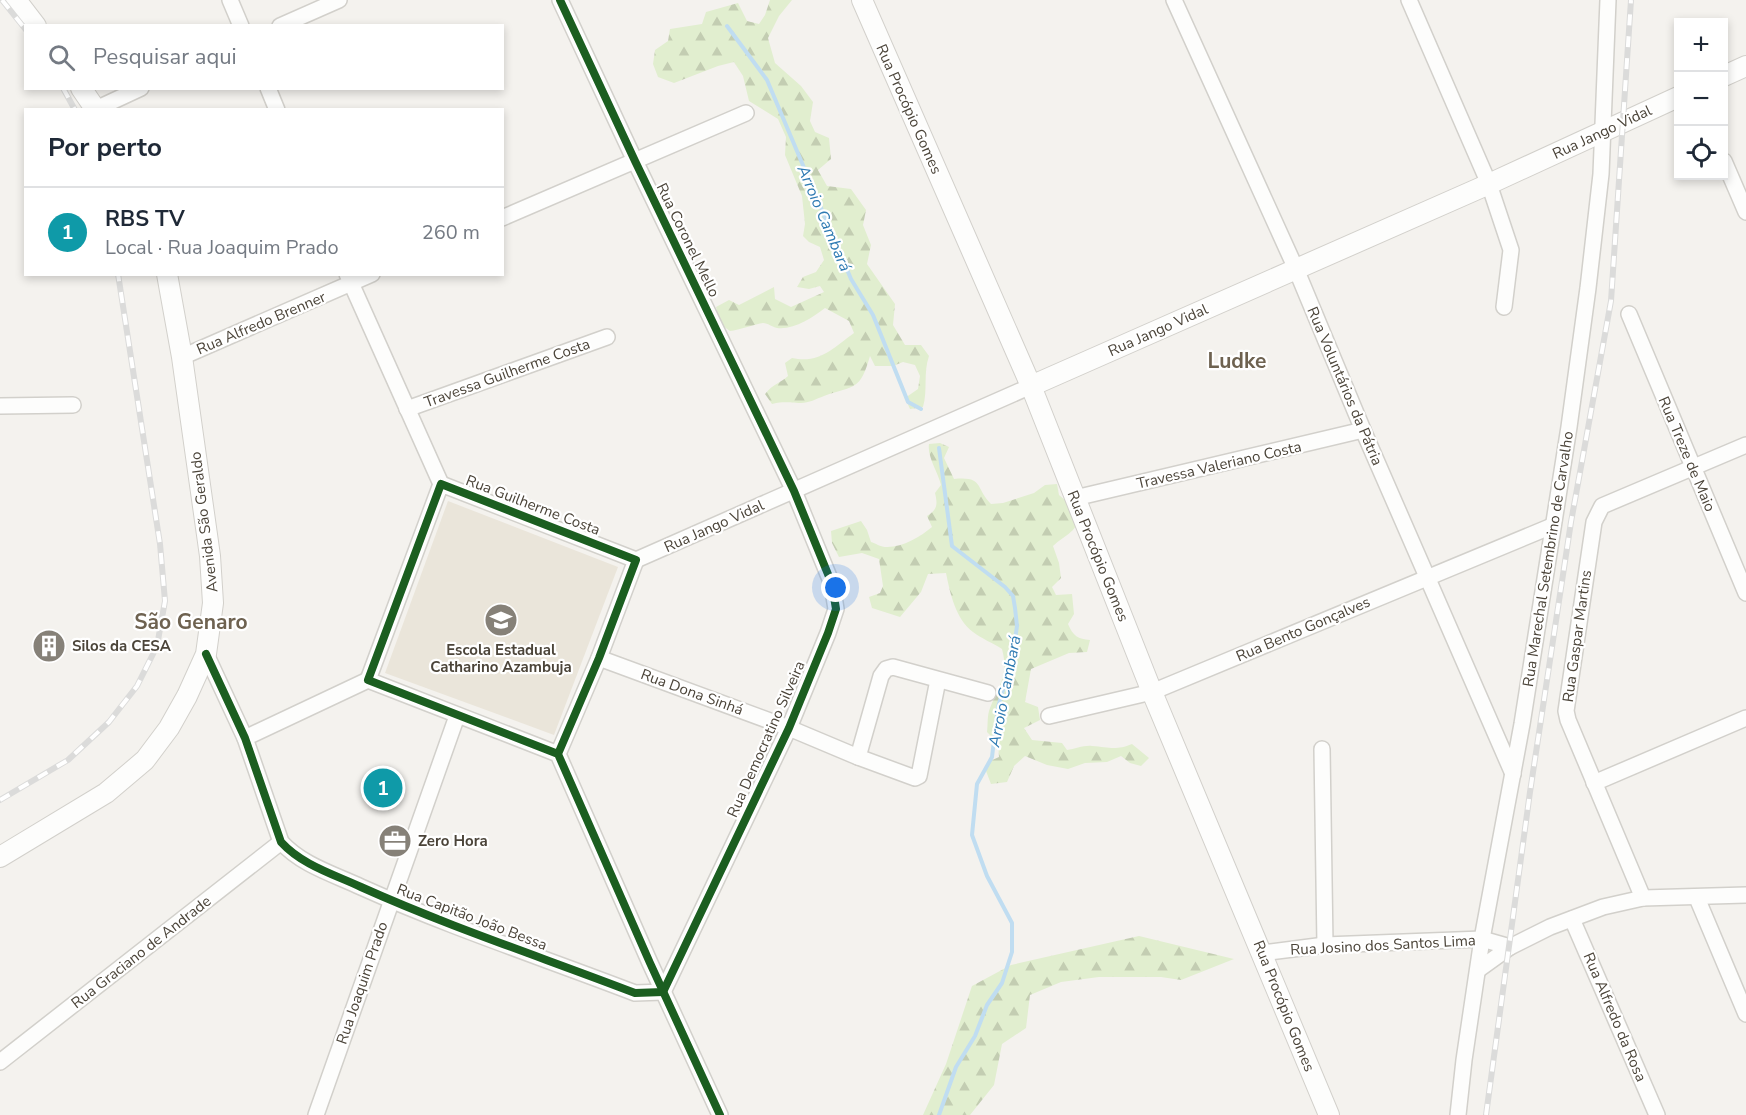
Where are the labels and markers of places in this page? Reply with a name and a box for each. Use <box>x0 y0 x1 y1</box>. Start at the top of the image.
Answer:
school or university icon: Escola Estadual Catharino Azambuja <box>483 602 519 638</box>
building icon: Silos da CESA <box>31 628 67 664</box>
place label: Silos da CESA <box>72 636 172 656</box>
place label: Escola Estadual Catharino Azambuja <box>430 640 572 677</box>
pin: 1 <box>364 766 403 810</box>
office icon: Zero Hora <box>377 823 413 859</box>
place label: Zero Hora <box>418 831 488 851</box>

